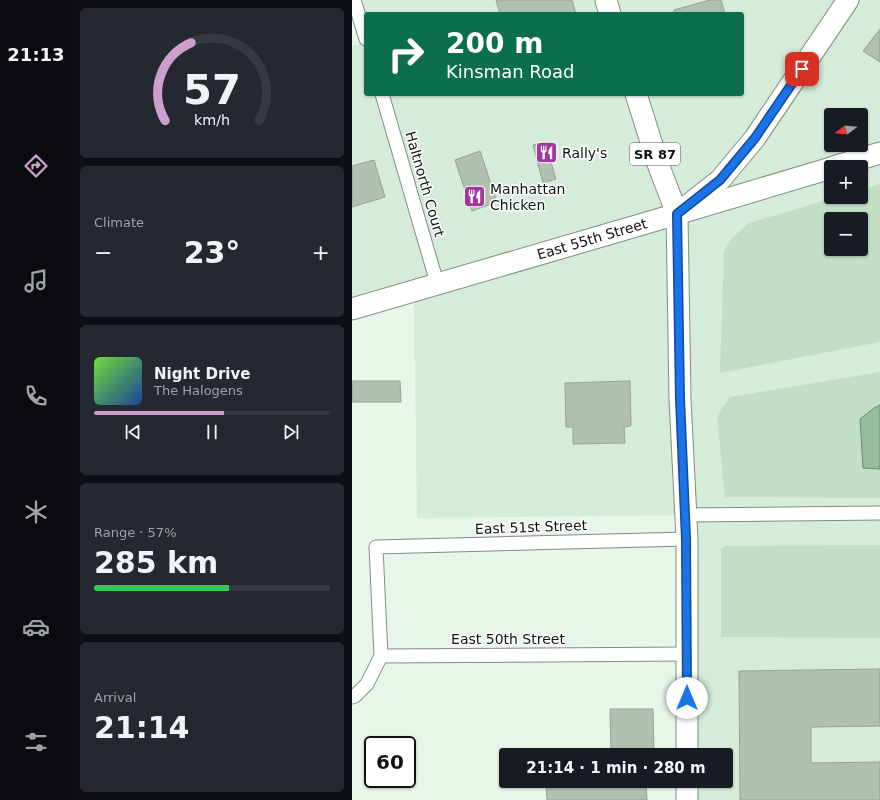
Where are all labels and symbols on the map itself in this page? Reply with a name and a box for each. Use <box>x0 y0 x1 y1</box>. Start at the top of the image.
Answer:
pin <box>785 52 819 86</box>
north arrow <box>824 108 868 152</box>
street label: Haltnorth Court <box>402 129 448 239</box>
restaurant icon: Rally's <box>533 140 559 166</box>
road number: SR 87 <box>630 143 680 165</box>
place label: Rally's <box>562 145 607 161</box>
place label: Manhattan Chicken <box>490 181 565 213</box>
restaurant icon: Manhattan Chicken <box>462 184 488 210</box>
street label: East 55th Street <box>535 215 649 263</box>
street label: East 51st Street <box>475 517 588 537</box>
street label: East 50th Street <box>451 631 565 647</box>
position arrow <box>666 677 708 719</box>
speed limit sign: 60 <box>364 736 416 788</box>

